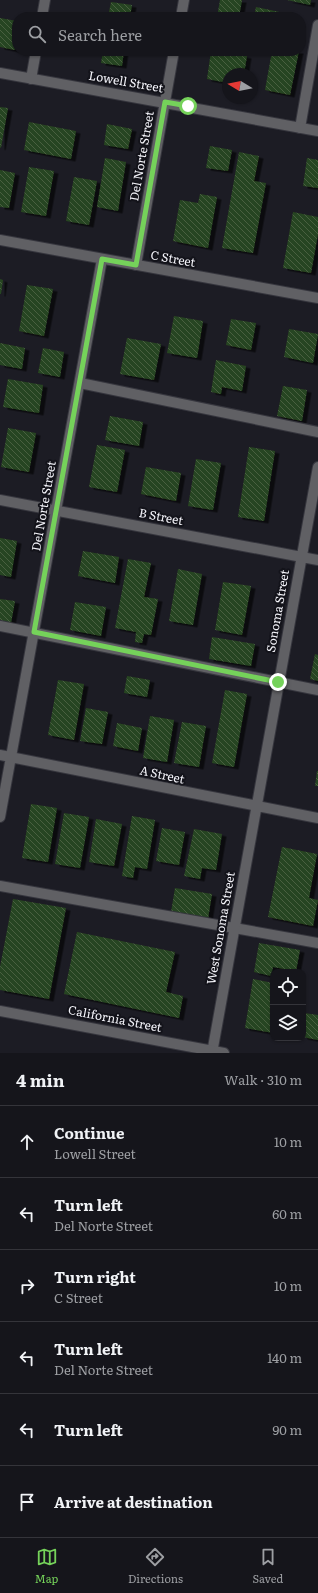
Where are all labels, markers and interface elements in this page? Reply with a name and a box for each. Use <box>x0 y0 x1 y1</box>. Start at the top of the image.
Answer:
search box <box>12 12 306 56</box>
icon: search <box>26 23 48 45</box>
text: Search here <box>58 23 142 46</box>
street label: Lowell Street <box>87 66 165 96</box>
north arrow <box>222 68 258 104</box>
route start <box>179 97 197 115</box>
street label: Del Norte Street <box>124 109 158 202</box>
street label: C Street <box>149 245 197 271</box>
street label: Del Norte Street <box>26 459 60 552</box>
street label: B Street <box>138 503 185 529</box>
street label: Sonoma Street <box>261 568 293 654</box>
route end <box>269 673 287 691</box>
street label: A Street <box>138 760 187 788</box>
street label: West Sonoma Street <box>201 870 239 986</box>
map controls <box>270 969 306 1041</box>
button: locate <box>270 969 306 1005</box>
street label: California Street <box>67 1000 164 1036</box>
button: layers <box>270 1005 306 1041</box>
text: 4 min <box>16 1067 65 1092</box>
text: Walk · 310 m <box>224 1070 302 1089</box>
text: Continue <box>54 1121 124 1144</box>
icon: ahead <box>16 1131 38 1153</box>
text: 10 m <box>274 1132 302 1151</box>
text: Lowell Street <box>54 1144 136 1163</box>
text: Turn left <box>54 1193 123 1216</box>
icon: left <box>16 1203 38 1225</box>
text: 60 m <box>272 1204 302 1223</box>
text: Del Norte Street <box>54 1216 153 1235</box>
text: Turn right <box>54 1265 136 1288</box>
icon: right <box>16 1275 38 1297</box>
text: 10 m <box>274 1276 302 1295</box>
text: C Street <box>54 1288 103 1307</box>
text: Turn left <box>54 1337 123 1360</box>
icon: left <box>16 1347 38 1369</box>
text: 140 m <box>267 1348 302 1367</box>
text: Del Norte Street <box>54 1360 153 1379</box>
text: Turn left <box>54 1418 123 1441</box>
icon: left <box>16 1419 38 1441</box>
text: 90 m <box>272 1420 302 1439</box>
text: Arrive at destination <box>54 1490 213 1513</box>
icon: arrive <box>16 1491 38 1513</box>
tab: Map <box>35 1546 58 1586</box>
tab: Directions <box>128 1546 183 1586</box>
tab: Saved <box>253 1546 283 1586</box>

